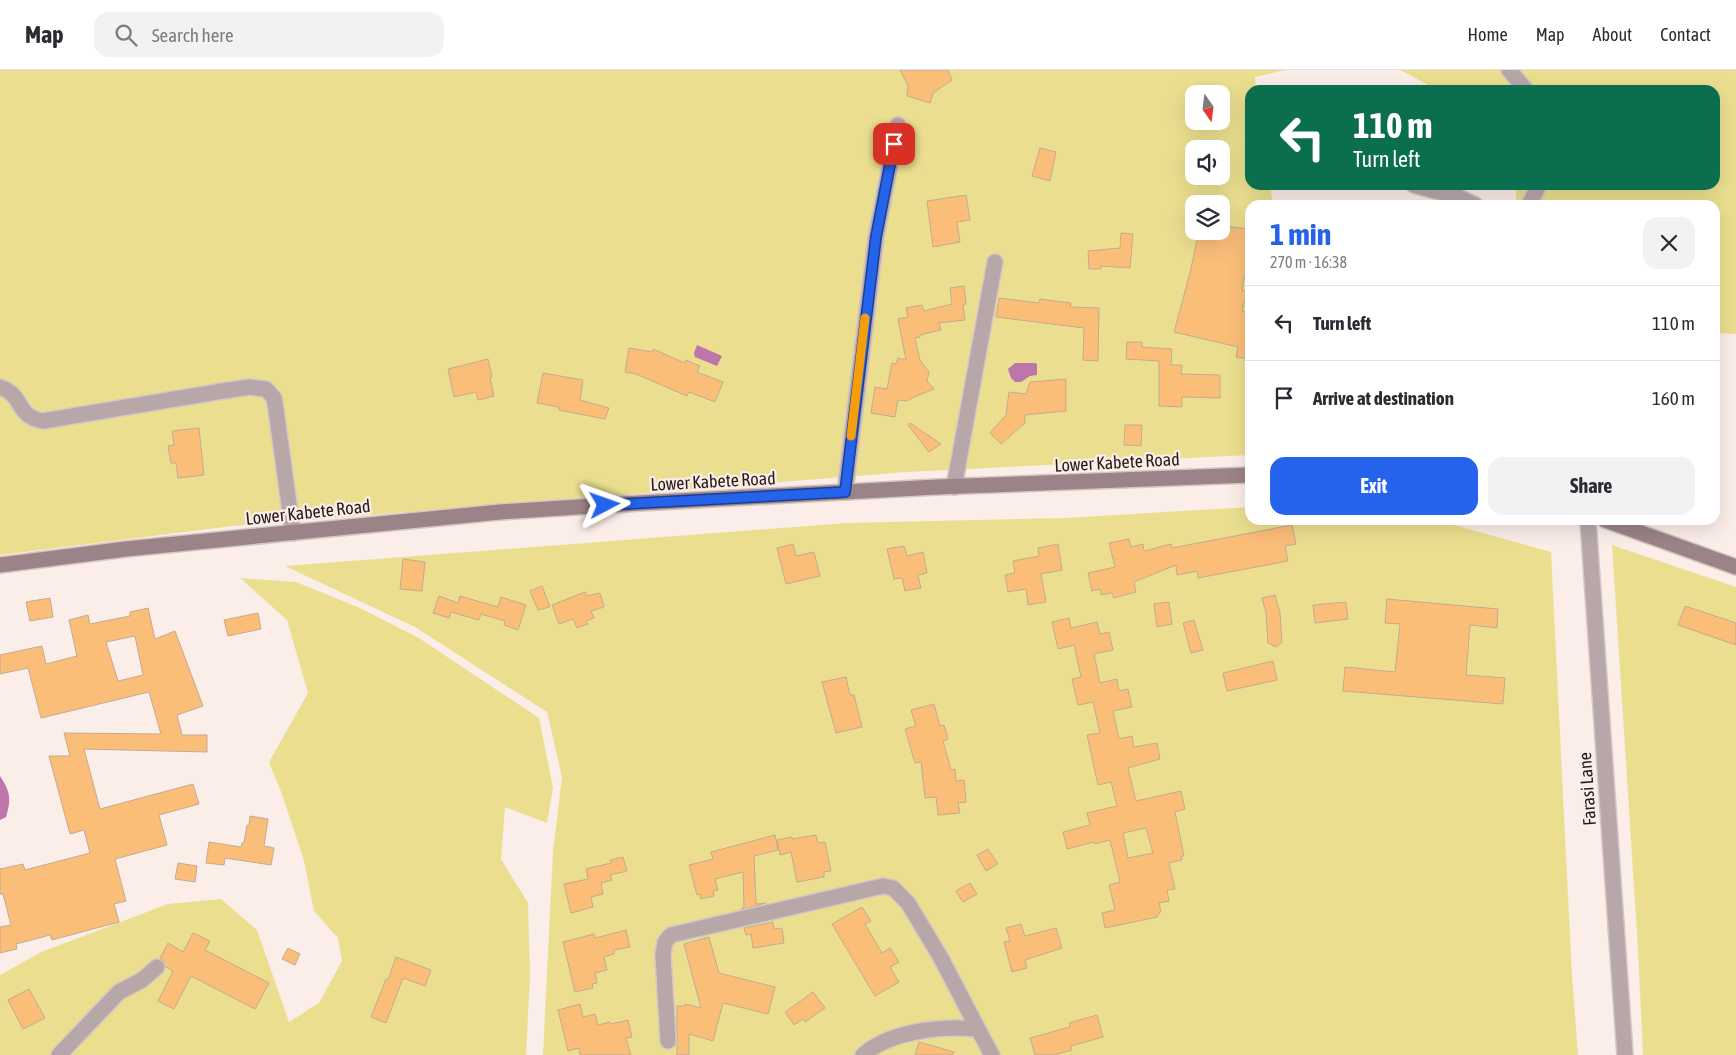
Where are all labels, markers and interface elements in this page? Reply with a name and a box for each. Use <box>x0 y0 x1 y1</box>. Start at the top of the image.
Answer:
search box <box>94 12 444 57</box>
text: Map <box>25 21 64 48</box>
icon: search <box>112 21 140 49</box>
text: Search here <box>152 24 234 46</box>
text: Home <box>1468 24 1508 45</box>
text: Map <box>1536 24 1565 45</box>
text: About <box>1593 24 1632 45</box>
text: Contact <box>1660 24 1711 45</box>
north arrow <box>1185 85 1230 130</box>
map controls <box>1185 85 1230 240</box>
icon: left <box>1270 105 1335 170</box>
text: 110 m <box>1353 105 1432 145</box>
pin <box>873 123 915 165</box>
icon: arrive <box>880 130 908 158</box>
button: sound <box>1185 140 1230 185</box>
text: Turn left <box>1353 146 1420 172</box>
button: layers <box>1185 195 1230 240</box>
text: 1 min <box>1270 217 1331 251</box>
button: close <box>1643 217 1695 269</box>
text: 270 m · 16:38 <box>1270 253 1347 271</box>
icon: left <box>1270 309 1298 337</box>
text: Turn left <box>1313 312 1371 334</box>
text: 110 m <box>1652 312 1695 334</box>
icon: arrive <box>1270 384 1298 412</box>
text: Arrive at destination <box>1313 387 1454 409</box>
text: 160 m <box>1652 387 1695 409</box>
street label: Lower Kabete Road <box>1054 448 1180 476</box>
button: Exit <box>1270 457 1478 515</box>
button: Share <box>1488 457 1695 515</box>
street label: Lower Kabete Road <box>650 467 776 495</box>
position arrow <box>578 478 630 530</box>
street label: Lower Kabete Road <box>245 495 371 529</box>
street label: Farasi Lane <box>1574 751 1600 827</box>

